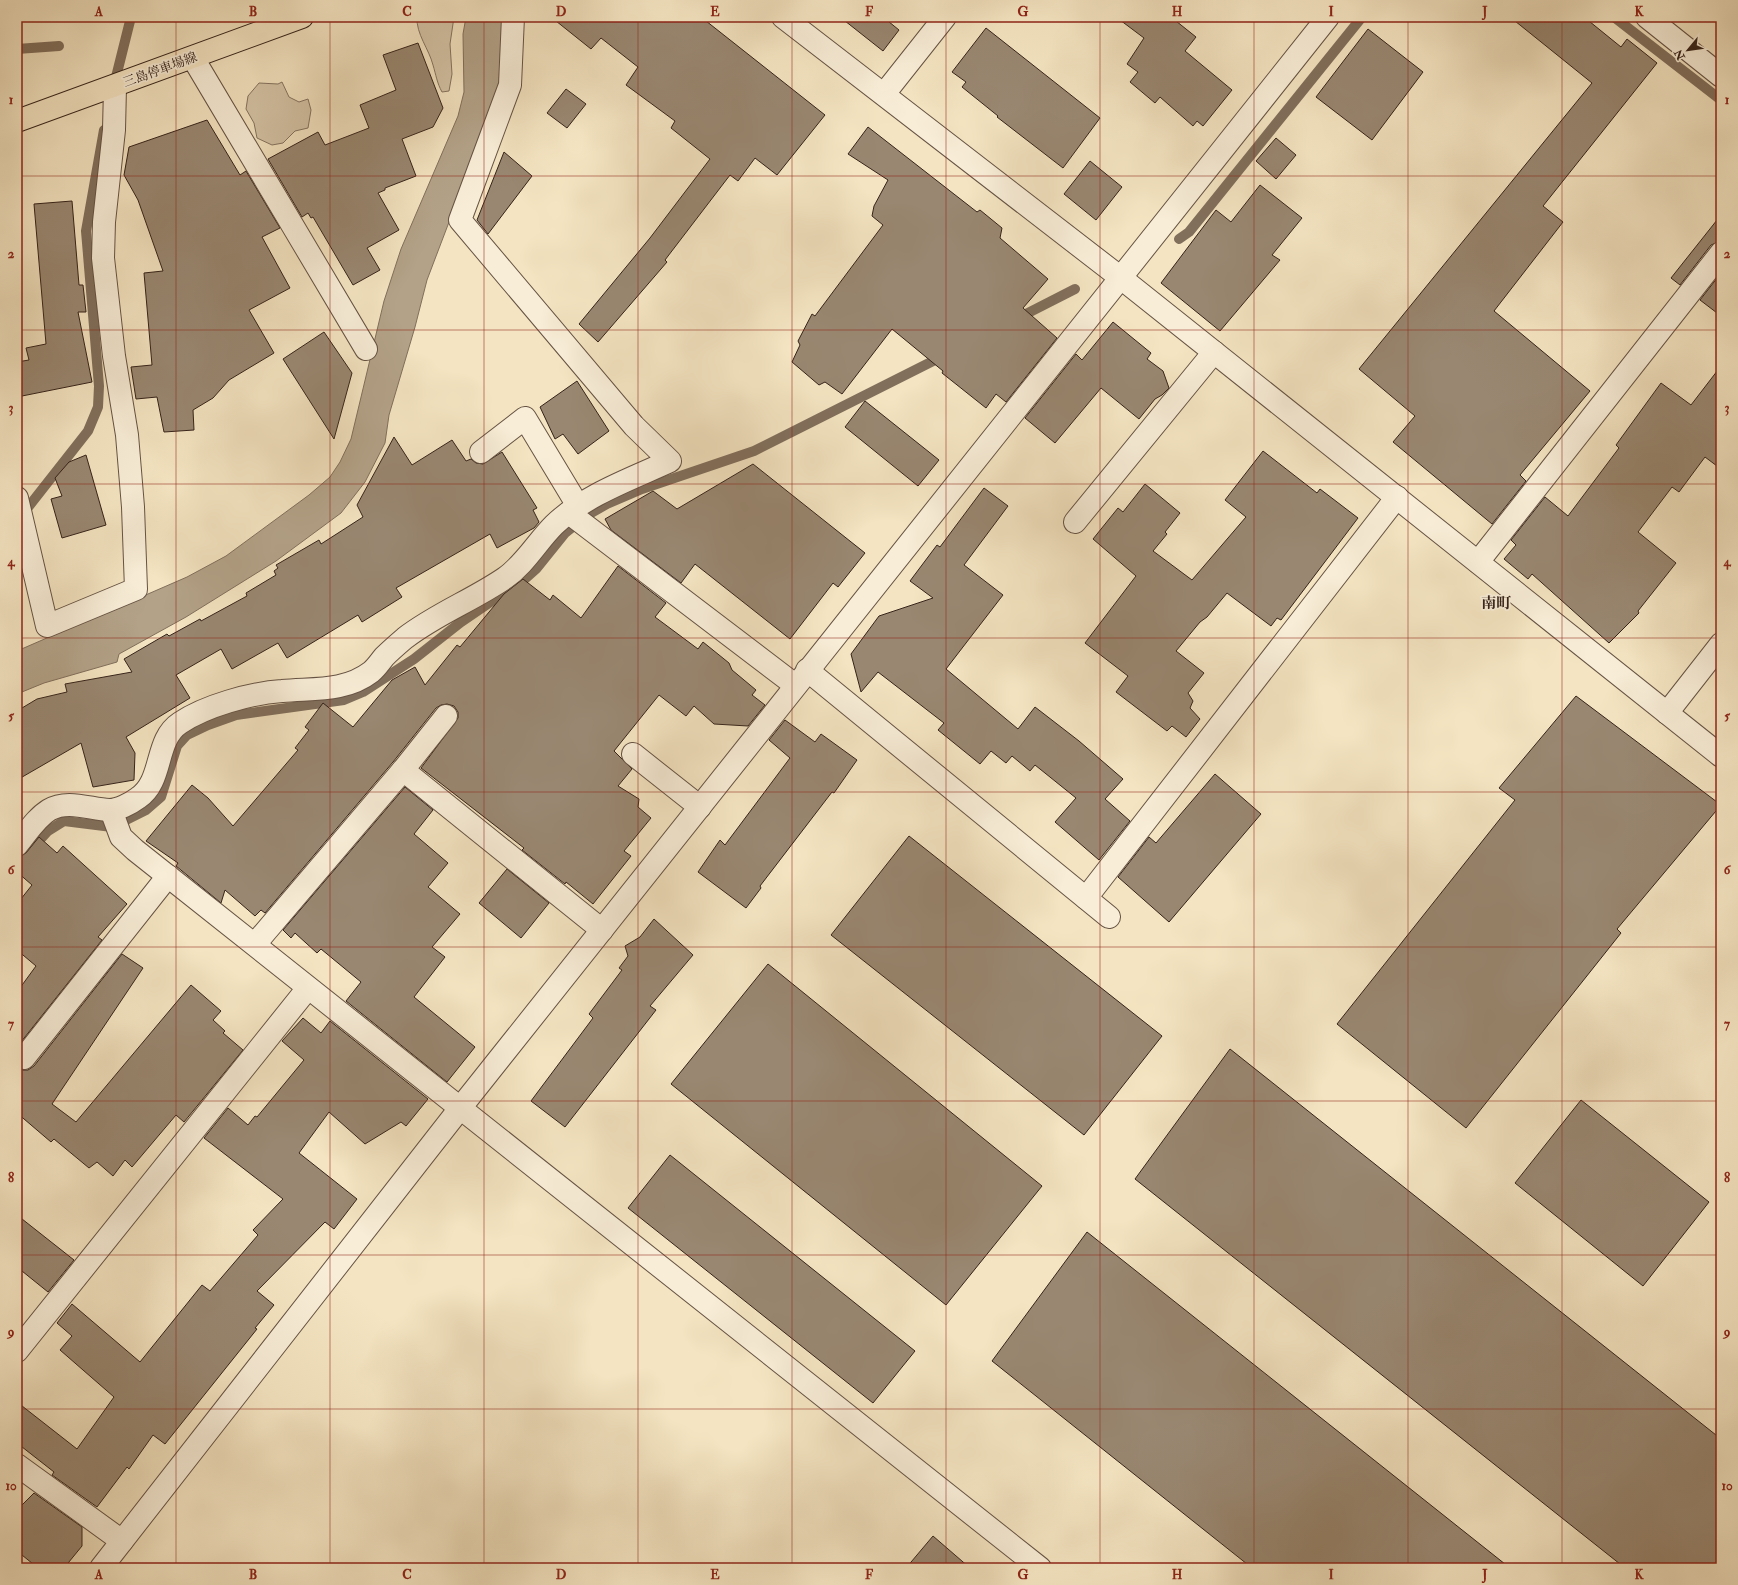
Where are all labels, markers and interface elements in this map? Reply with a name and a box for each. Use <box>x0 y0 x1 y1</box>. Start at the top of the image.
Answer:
text: A <box>94 4 104 20</box>
text: B <box>249 4 257 20</box>
text: C <box>402 4 412 20</box>
text: D <box>556 4 567 20</box>
text: E <box>710 4 720 20</box>
text: F <box>865 4 874 20</box>
text: G <box>1018 4 1029 20</box>
text: H <box>1172 4 1183 20</box>
text: I <box>1328 4 1334 20</box>
text: J <box>1481 4 1488 21</box>
text: K <box>1634 4 1644 20</box>
north arrow <box>1668 30 1708 70</box>
text: N <box>1671 46 1688 63</box>
street label: 三島停車場線 <box>121 49 199 91</box>
text: 1 <box>9 92 14 108</box>
text: 1 <box>1725 92 1730 108</box>
text: 2 <box>8 246 15 262</box>
text: 2 <box>1724 246 1731 262</box>
text: 3 <box>9 400 14 416</box>
text: 3 <box>1725 400 1730 416</box>
text: 4 <box>6 554 15 570</box>
text: 4 <box>1722 554 1731 570</box>
district label: 南町 <box>1481 594 1511 613</box>
text: 5 <box>8 708 14 724</box>
text: 5 <box>1724 708 1730 724</box>
text: 6 <box>8 862 16 878</box>
text: 6 <box>1724 862 1732 878</box>
text: 7 <box>8 1016 15 1032</box>
text: 7 <box>1724 1016 1731 1032</box>
text: 8 <box>8 1170 14 1186</box>
text: 8 <box>1724 1170 1730 1186</box>
text: 9 <box>6 1324 15 1340</box>
text: 9 <box>1722 1324 1731 1340</box>
text: 10 <box>5 1478 17 1494</box>
text: 10 <box>1721 1478 1733 1494</box>
text: A <box>94 1567 104 1583</box>
text: B <box>249 1567 257 1583</box>
text: C <box>402 1567 412 1583</box>
text: D <box>556 1567 567 1583</box>
text: E <box>710 1567 720 1583</box>
text: F <box>865 1567 874 1583</box>
text: G <box>1018 1567 1029 1583</box>
text: H <box>1172 1567 1183 1583</box>
text: I <box>1328 1567 1334 1583</box>
text: J <box>1481 1567 1488 1584</box>
text: K <box>1634 1567 1644 1583</box>

